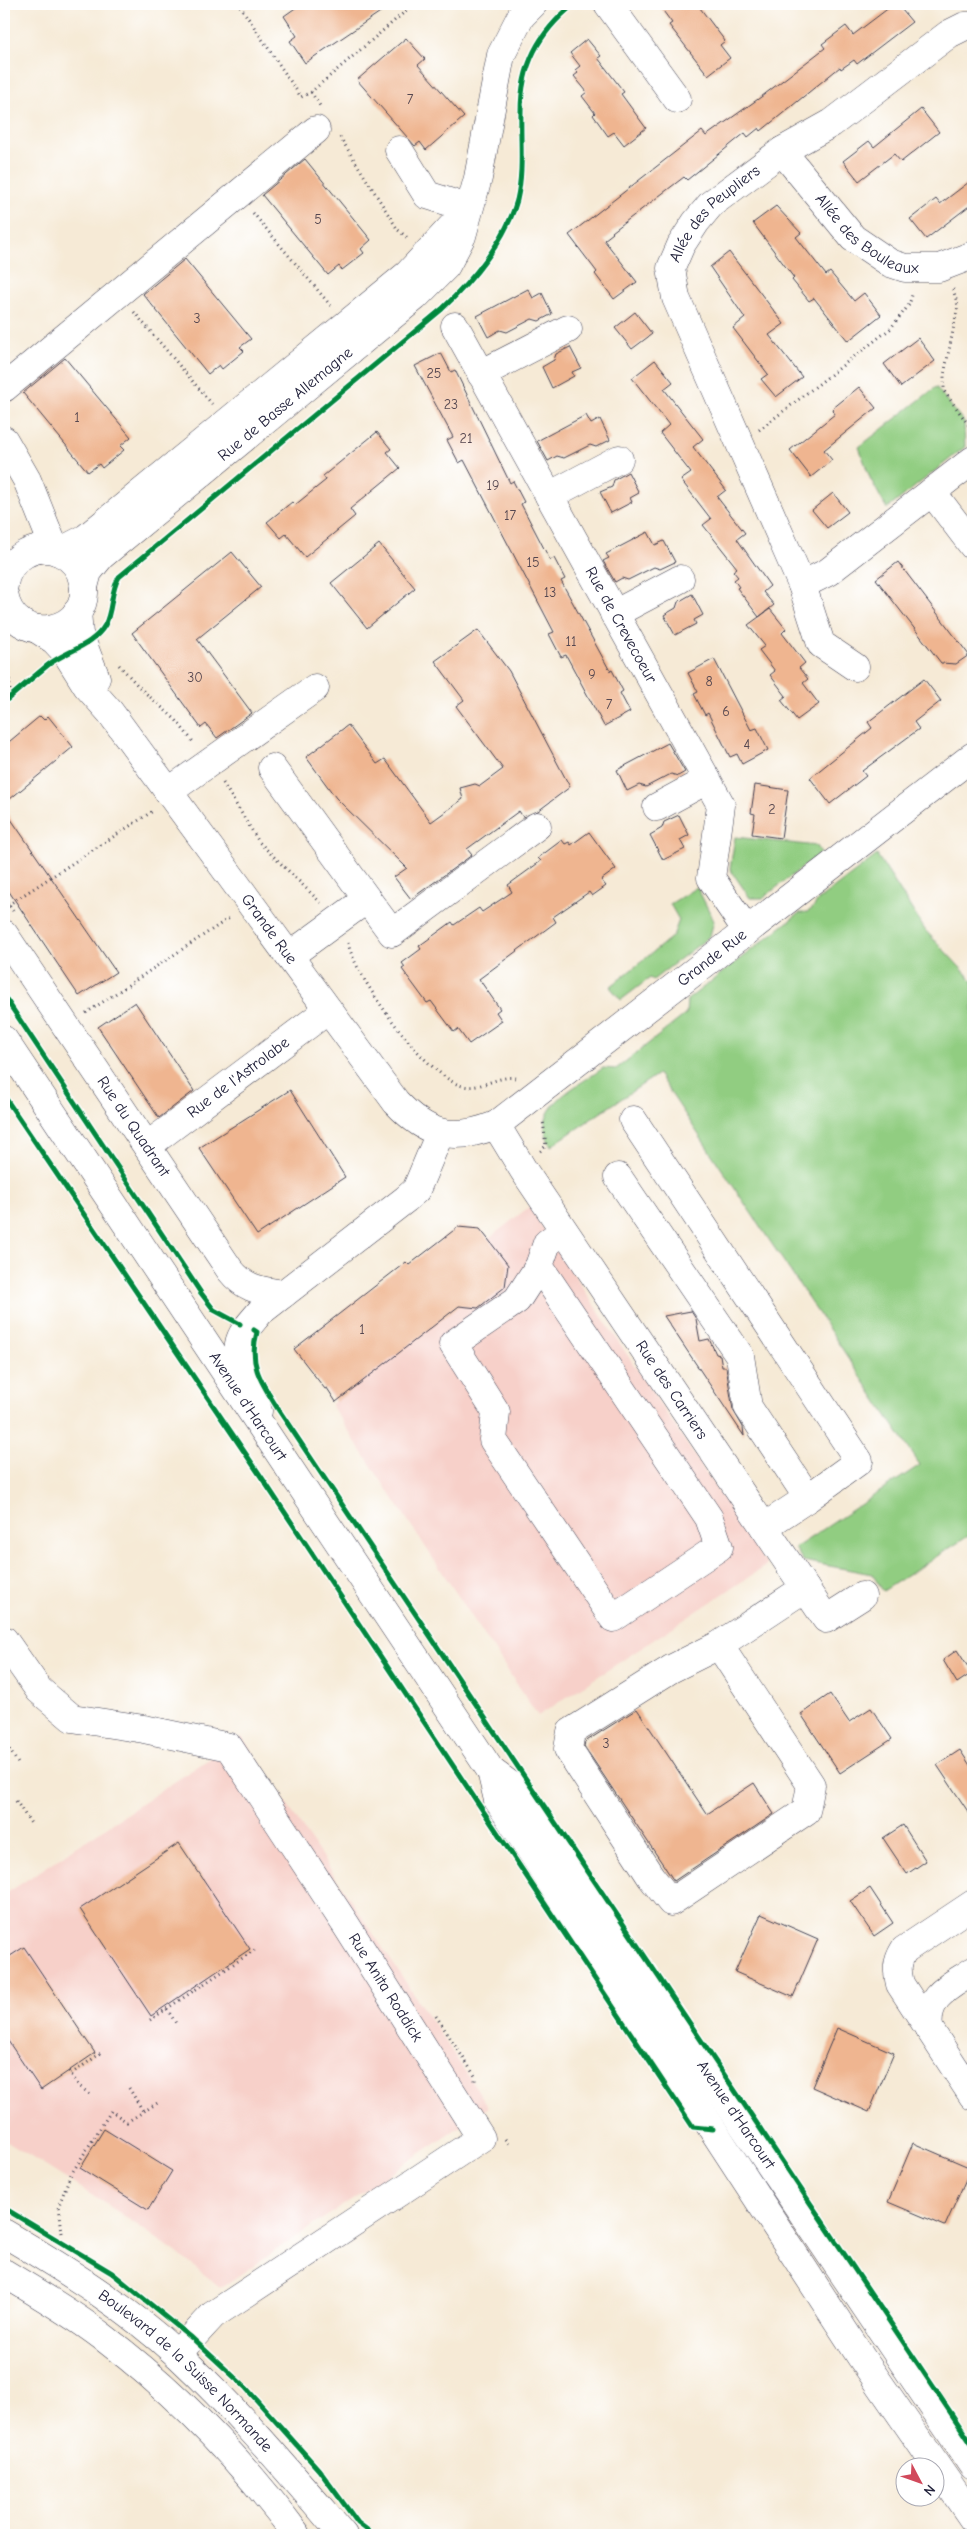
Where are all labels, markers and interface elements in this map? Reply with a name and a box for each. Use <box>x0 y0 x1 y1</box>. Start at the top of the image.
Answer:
house number: 7 <box>407 91 414 108</box>
street label: Allée des Peupliers <box>666 161 764 265</box>
street label: Allée des Bouleaux <box>812 190 919 277</box>
house number: 5 <box>314 211 322 228</box>
house number: 3 <box>193 310 201 327</box>
street label: Rue de Basse Allemagne <box>214 343 356 465</box>
house number: 25 <box>427 365 441 382</box>
house number: 23 <box>444 396 458 413</box>
house number: 1 <box>74 409 80 426</box>
house number: 21 <box>460 430 472 447</box>
house number: 19 <box>487 477 499 494</box>
house number: 17 <box>504 507 516 524</box>
house number: 15 <box>526 554 540 571</box>
street label: Rue de Crevecoeur <box>582 564 661 687</box>
house number: 13 <box>544 584 556 601</box>
house number: 11 <box>565 633 577 650</box>
house number: 9 <box>588 666 596 683</box>
house number: 30 <box>187 669 203 686</box>
house number: 8 <box>705 673 713 690</box>
house number: 7 <box>606 696 613 713</box>
house number: 6 <box>722 703 730 720</box>
house number: 4 <box>744 736 751 753</box>
house number: 2 <box>768 801 776 818</box>
street label: Grande Rue <box>238 891 301 968</box>
street label: Grande Rue <box>674 926 750 990</box>
street label: Rue de l'Astrolabe <box>184 1033 293 1122</box>
street label: Rue du Quadrant <box>93 1073 174 1180</box>
house number: 1 <box>359 1321 365 1338</box>
street label: Rue des Carriers <box>632 1337 711 1443</box>
street label: Avenue d'Harcourt <box>205 1348 291 1464</box>
house number: 3 <box>602 1735 610 1752</box>
street label: Rue Anita Roddick <box>345 1930 427 2045</box>
street label: Avenue d'Harcourt <box>693 2057 779 2173</box>
street label: Boulevard de la Suisse Normande <box>95 2286 276 2456</box>
north arrow <box>894 2456 944 2506</box>
text: N <box>920 2481 939 2499</box>

